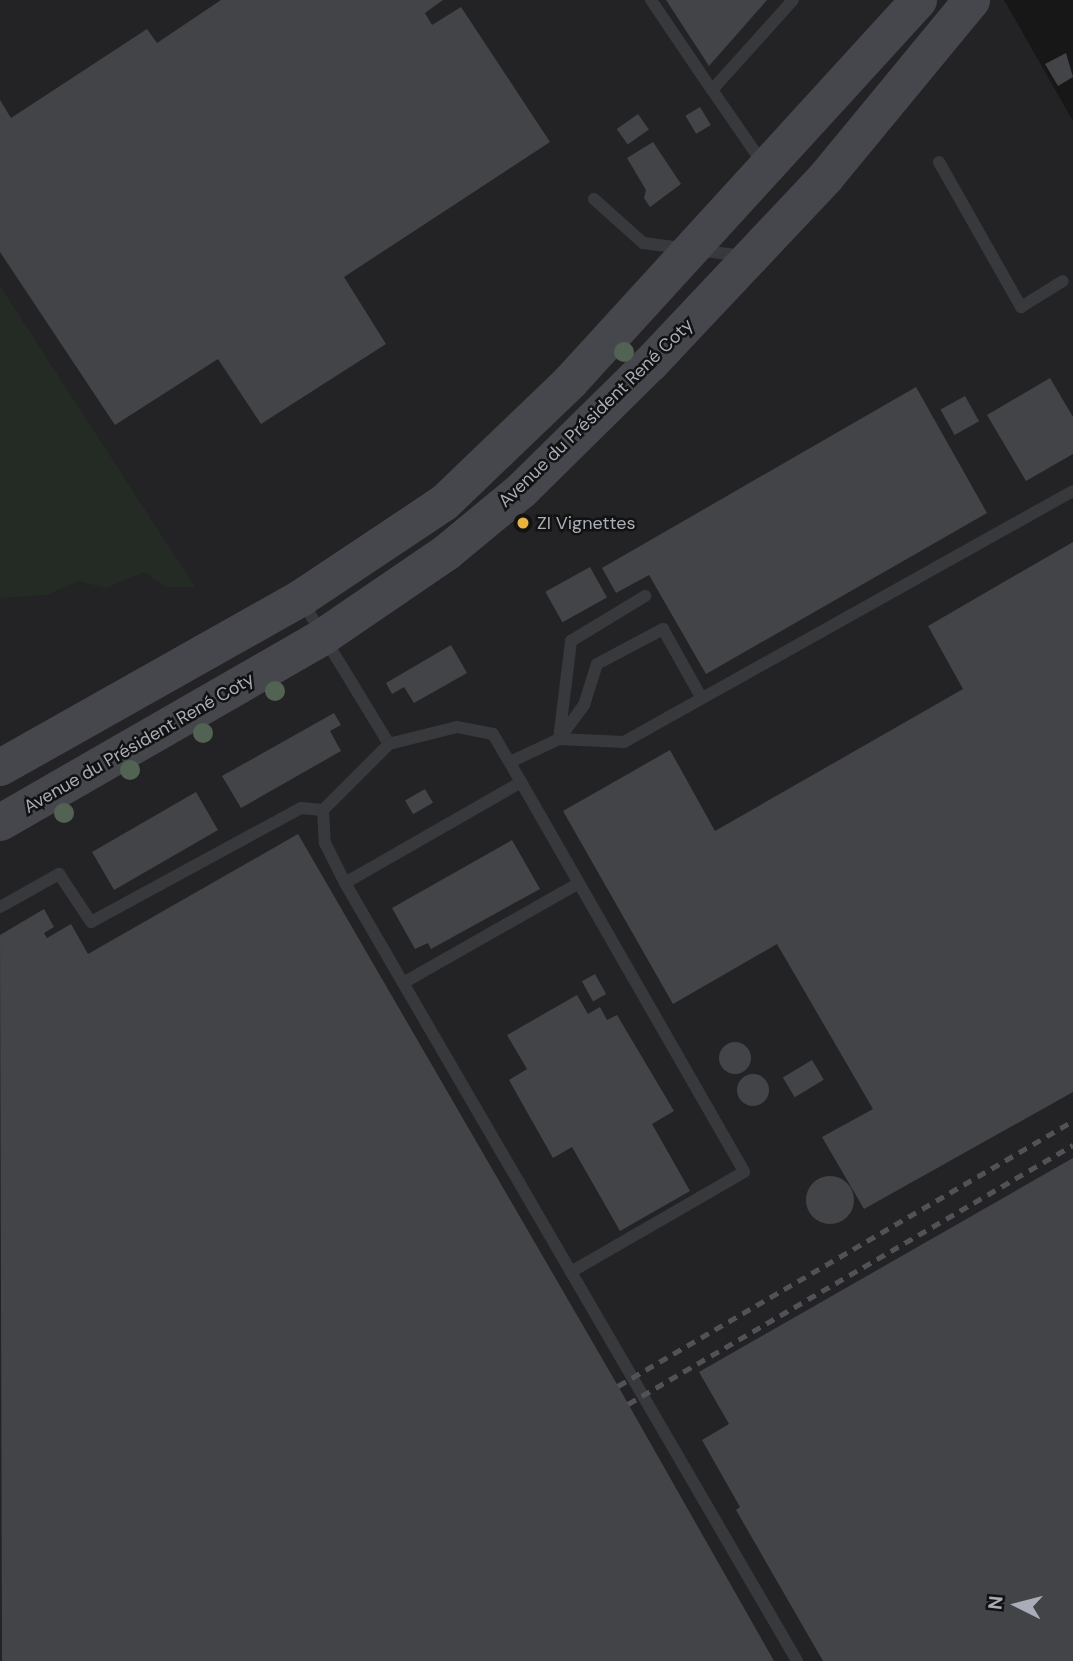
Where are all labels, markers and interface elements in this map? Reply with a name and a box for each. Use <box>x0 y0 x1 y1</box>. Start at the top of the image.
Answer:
street label: Avenue du Président René Coty <box>494 314 698 512</box>
place label: ZI Vignettes <box>537 512 636 534</box>
marker: ZI Vignettes <box>515 515 531 531</box>
street label: Avenue du Président René Coty <box>20 668 258 818</box>
north arrow <box>982 1570 1052 1640</box>
text: N <box>982 1595 1009 1611</box>

